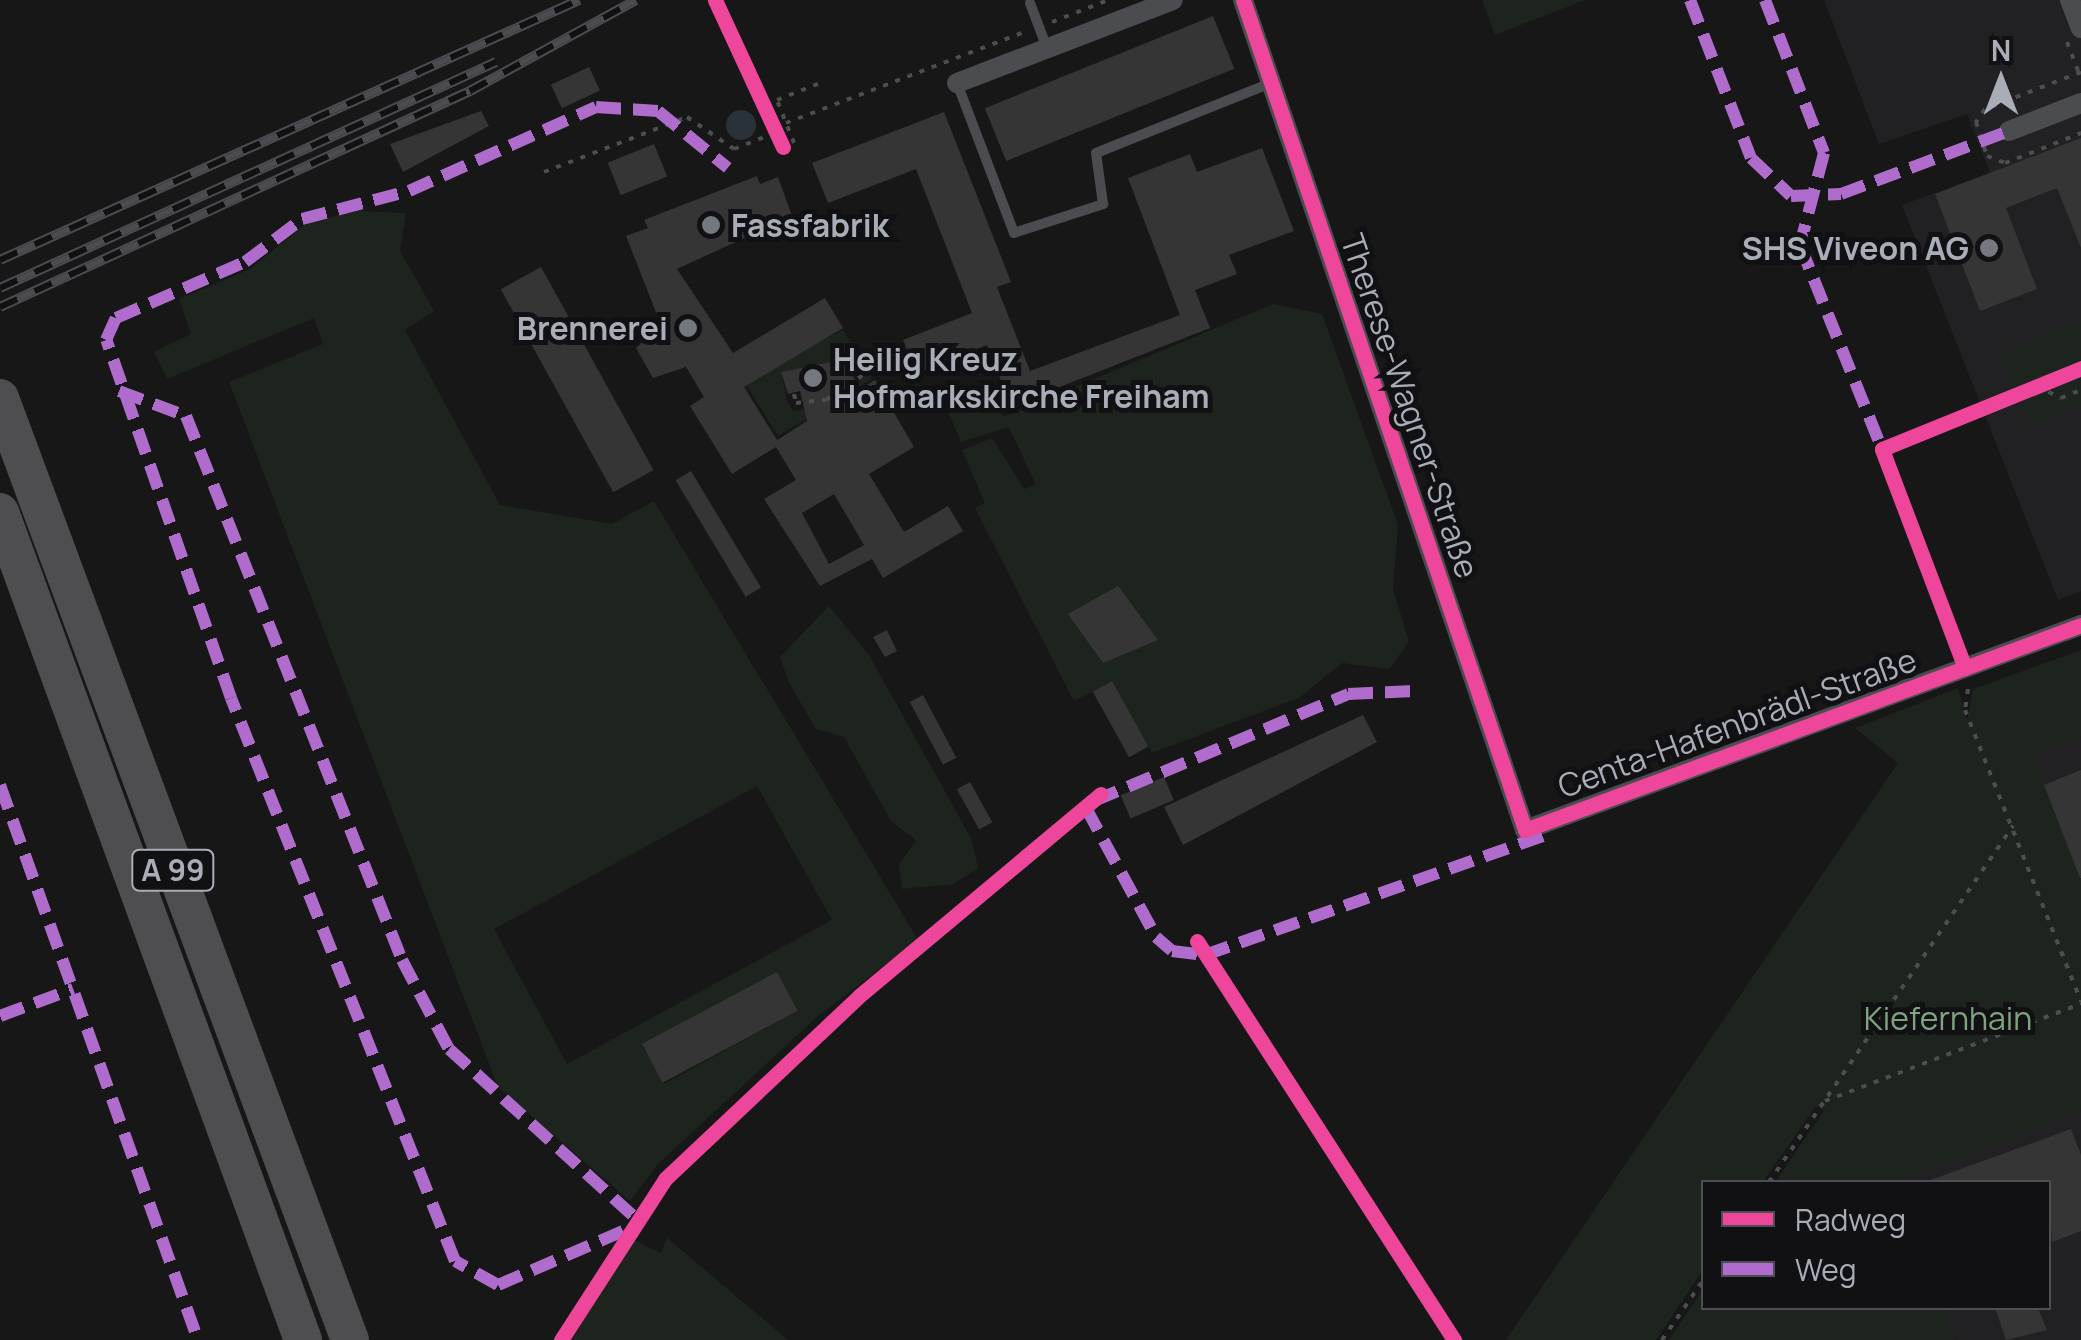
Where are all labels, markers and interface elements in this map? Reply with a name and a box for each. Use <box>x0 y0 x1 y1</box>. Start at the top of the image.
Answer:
north arrow <box>1951 30 2051 130</box>
text: N <box>1991 31 2011 69</box>
place label: Fassfabrik <box>731 206 889 244</box>
marker: Fassfabrik <box>700 214 722 236</box>
street label: Therese-Wagner-Straße <box>1333 229 1487 583</box>
place label: SHS Viveon AG <box>1742 229 1969 267</box>
marker: SHS Viveon AG <box>1978 237 2000 259</box>
place label: Brennerei <box>517 309 668 347</box>
marker: Brennerei <box>677 317 699 339</box>
place label: Heilig Kreuz Hofmarkskirche Freiham <box>833 341 1210 416</box>
marker: Heilig Kreuz Hofmarkskirche Freiham <box>802 367 824 389</box>
street label: Centa-Hafenbrädl-Straße <box>1553 640 1921 806</box>
road number: A 99 <box>130 845 216 895</box>
park label: Kiefernhain <box>1864 999 2032 1037</box>
legend <box>1701 1180 2051 1310</box>
text: Radweg <box>1795 1199 1906 1240</box>
text: Weg <box>1795 1249 1857 1290</box>

